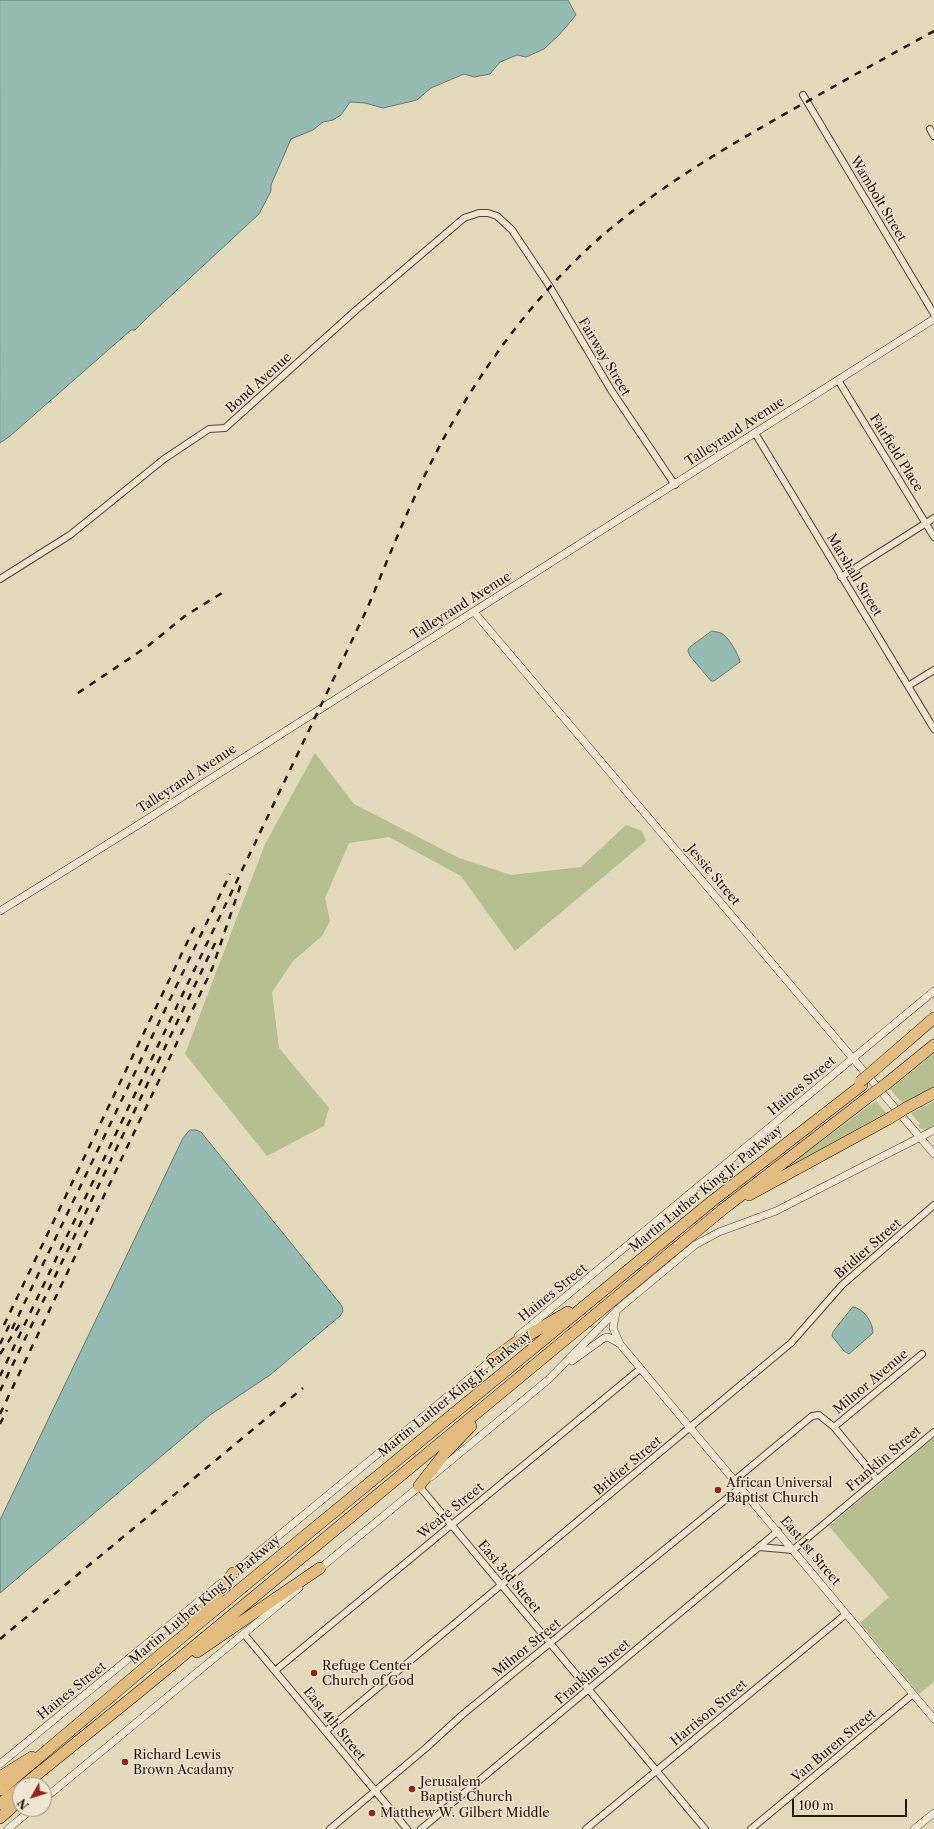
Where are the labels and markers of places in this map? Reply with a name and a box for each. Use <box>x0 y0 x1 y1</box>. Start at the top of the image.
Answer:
place label: African Universal Baptist Church <box>726 1475 832 1506</box>
marker: African Universal Baptist Church <box>713 1485 723 1495</box>
place label: Refuge Center Church of God <box>322 1658 414 1689</box>
marker: Refuge Center Church of God <box>309 1668 319 1678</box>
place label: Richard Lewis Brown Acadamy <box>133 1747 234 1778</box>
marker: Richard Lewis Brown Acadamy <box>120 1757 130 1767</box>
place label: Jerusalem Baptist Church <box>420 1774 513 1805</box>
marker: Jerusalem Baptist Church <box>407 1784 417 1794</box>
place label: Matthew W. Gilbert Middle <box>380 1805 550 1821</box>
marker: Matthew W. Gilbert Middle <box>367 1808 377 1818</box>

